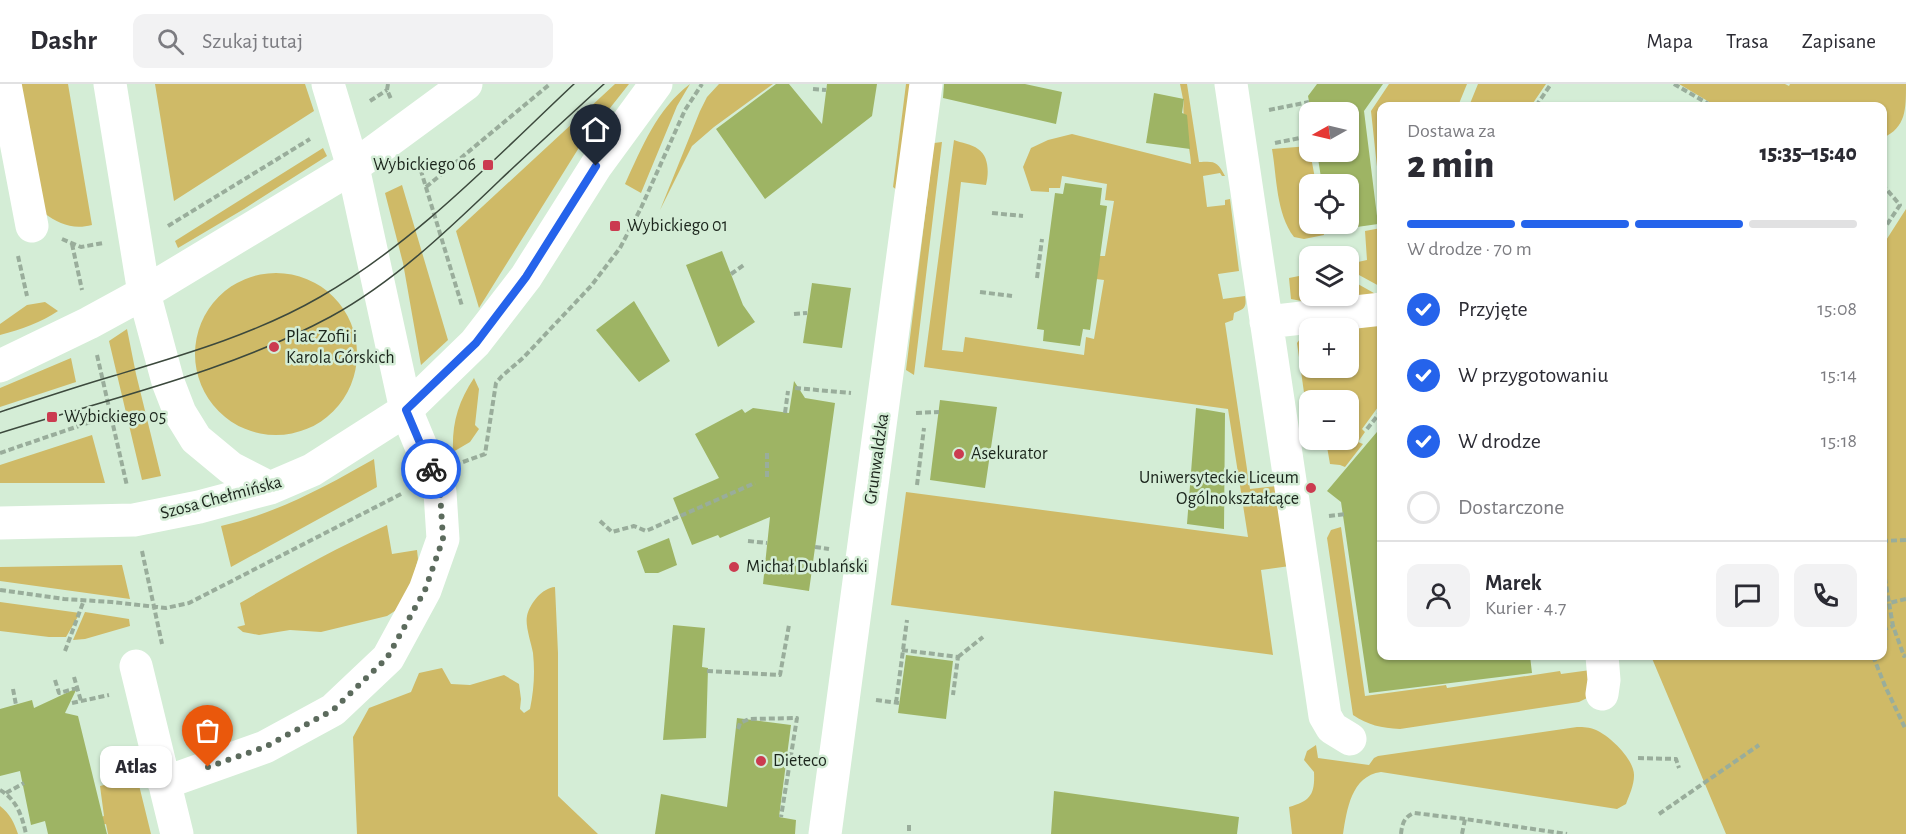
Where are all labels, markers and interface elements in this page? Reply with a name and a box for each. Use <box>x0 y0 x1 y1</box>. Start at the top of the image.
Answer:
search box <box>133 14 553 68</box>
icon: search <box>154 25 187 58</box>
text: Dashr <box>30 27 97 55</box>
text: Szukaj tutaj <box>202 30 303 52</box>
text: Mapa <box>1647 31 1693 52</box>
text: Trasa <box>1726 31 1769 52</box>
text: Zapisane <box>1802 31 1876 52</box>
north arrow <box>1299 102 1359 162</box>
map controls <box>1299 102 1359 450</box>
pin <box>570 104 621 166</box>
icon: home <box>579 113 612 146</box>
text: Dostawa za <box>1407 121 1496 141</box>
text: 15:35–15:40 <box>1760 142 1857 164</box>
text: 2 min <box>1407 146 1494 185</box>
place label: Wybickiego 06 <box>373 156 476 174</box>
marker: Wybickiego 06 <box>481 158 495 172</box>
button: locate <box>1299 174 1359 234</box>
place label: Wybickiego 01 <box>627 217 728 235</box>
marker: Wybickiego 01 <box>608 219 622 233</box>
text: W drodze · 70 m <box>1407 239 1532 259</box>
button: layers <box>1299 246 1359 306</box>
icon: check <box>1407 293 1440 326</box>
text: Przyjęte <box>1458 298 1528 320</box>
text: 15:08 <box>1817 299 1857 319</box>
button: + <box>1299 318 1359 378</box>
place label: Plac Zofii i Karola Górskich <box>286 328 395 367</box>
marker: Plac Zofii i Karola Górskich <box>267 340 281 354</box>
icon: check <box>1407 359 1440 392</box>
text: W przygotowaniu <box>1458 364 1608 386</box>
text: 15:14 <box>1821 365 1857 385</box>
button: − <box>1299 390 1359 450</box>
place label: Wybickiego 05 <box>64 408 166 426</box>
marker: Wybickiego 05 <box>45 410 59 424</box>
street label: Grunwaldzka <box>862 412 892 506</box>
icon: check <box>1407 425 1440 458</box>
text: W drodze <box>1458 430 1541 452</box>
text: 15:18 <box>1821 431 1857 451</box>
courier <box>401 439 461 499</box>
place label: Asekurator <box>971 445 1048 463</box>
marker: Asekurator <box>952 447 966 461</box>
icon: bike <box>415 453 448 486</box>
place label: Uniwersyteckie Liceum Ogólnokształcące <box>1139 469 1299 508</box>
street label: Szosa Chełmińska <box>158 473 284 523</box>
marker: Uniwersyteckie Liceum Ogólnokształcące <box>1304 481 1318 495</box>
text: Dostarczone <box>1458 496 1565 518</box>
place label: Michał Dublański <box>746 558 868 576</box>
marker: Michał Dublański <box>727 560 741 574</box>
button: person <box>1407 564 1470 627</box>
button: chat <box>1716 564 1779 627</box>
button: phone <box>1794 564 1857 627</box>
text: Marek <box>1485 572 1542 594</box>
text: Kurier · 4.7 <box>1485 598 1566 618</box>
pin <box>182 705 233 767</box>
icon: bag <box>191 714 224 747</box>
callout: Atlas <box>100 746 172 788</box>
place label: Dieteco <box>773 752 827 770</box>
marker: Dieteco <box>754 754 768 768</box>
text: Atlas <box>115 757 157 777</box>

